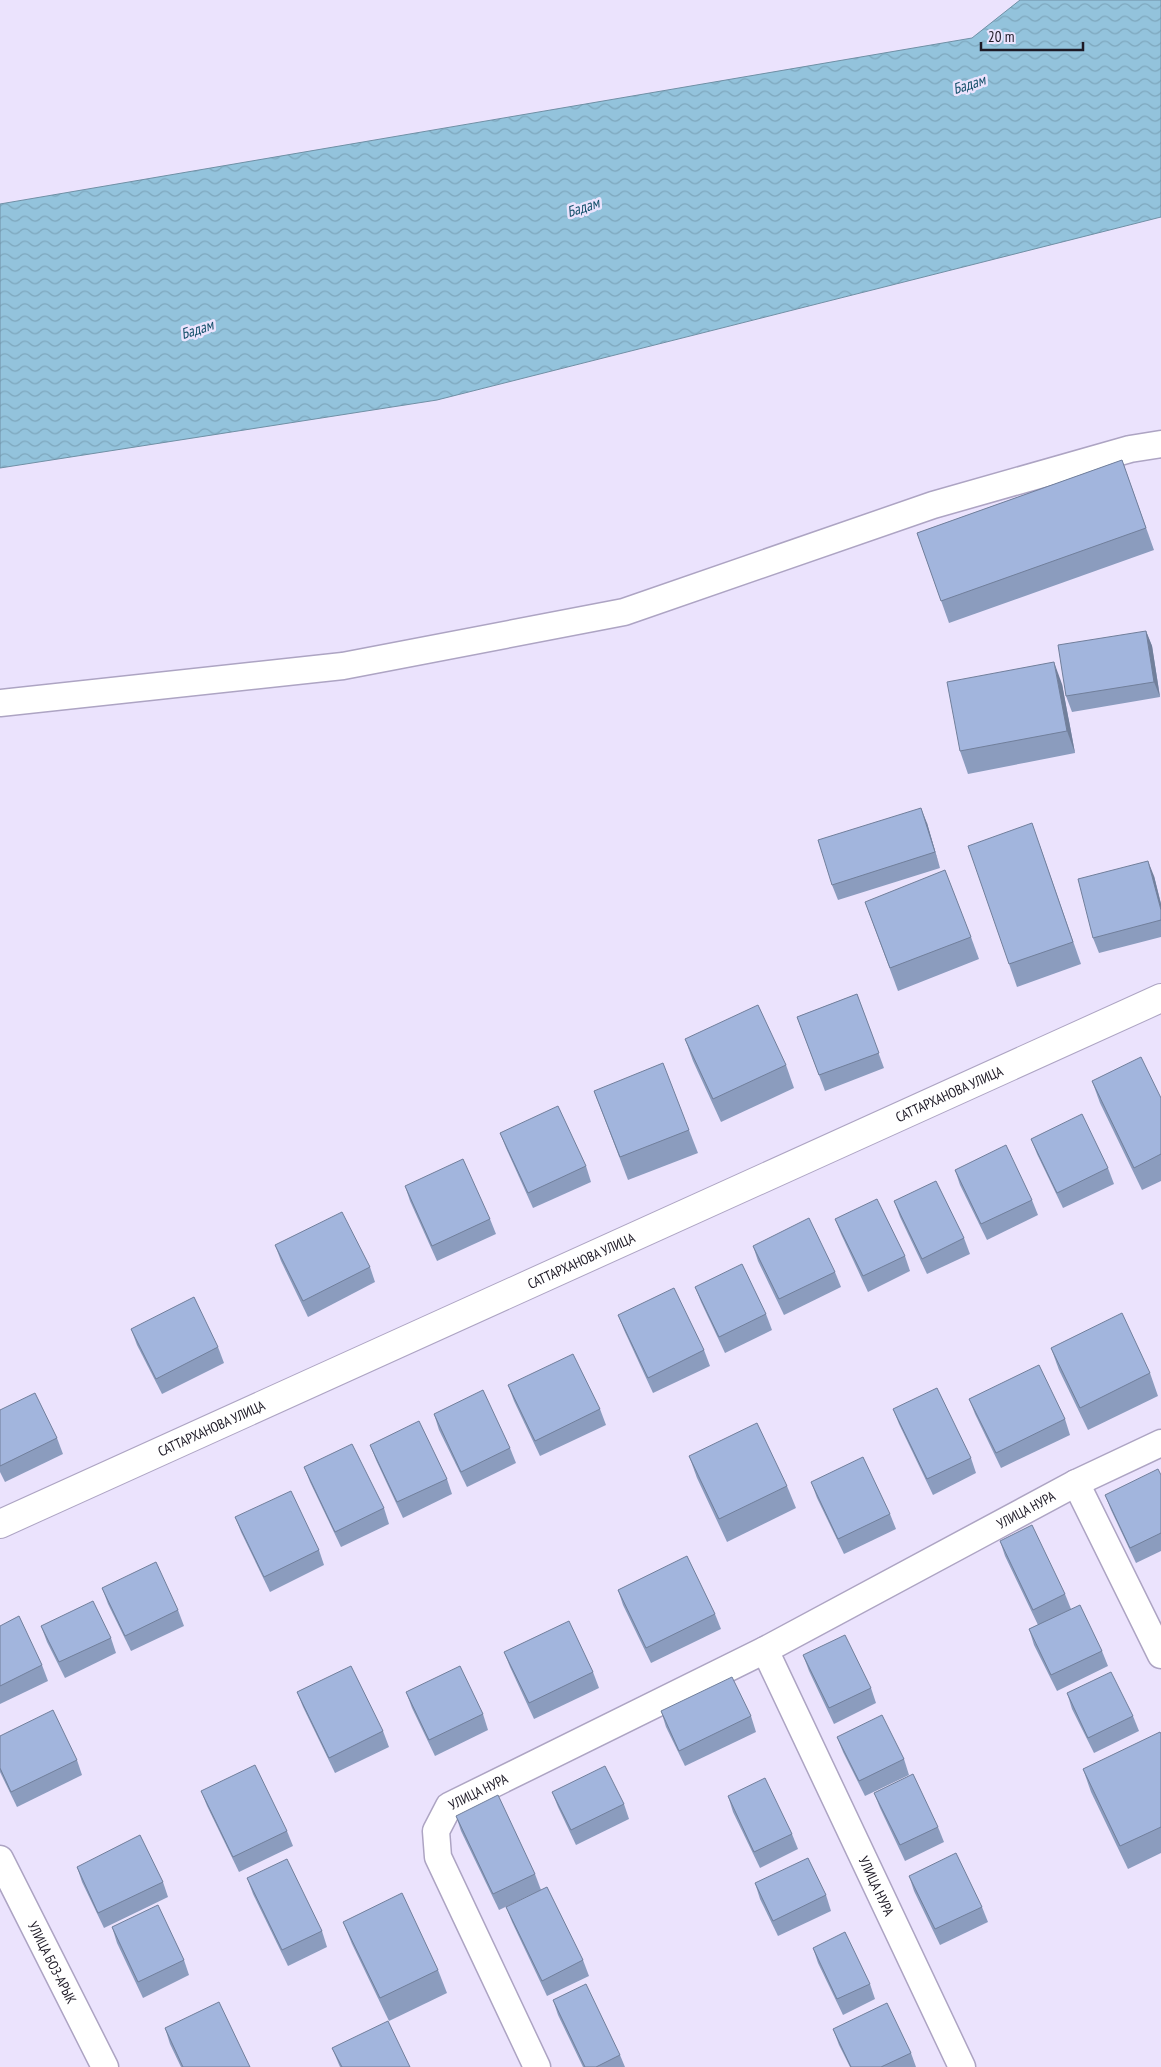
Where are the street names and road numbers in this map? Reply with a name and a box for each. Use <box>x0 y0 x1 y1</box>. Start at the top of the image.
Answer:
street label: САТТАРХАНОВА УЛИЦА <box>893 1062 1006 1126</box>
street label: САТТАРХАНОВА УЛИЦА <box>525 1228 638 1293</box>
street label: САТТАРХАНОВА УЛИЦА <box>155 1396 268 1460</box>
street label: УЛИЦА НУРА <box>994 1487 1059 1533</box>
street label: УЛИЦА НУРА <box>446 1769 511 1814</box>
street label: УЛИЦА НУРА <box>855 1853 898 1919</box>
street label: УЛИЦА БОЗ-АРЫК <box>24 1918 81 2007</box>

